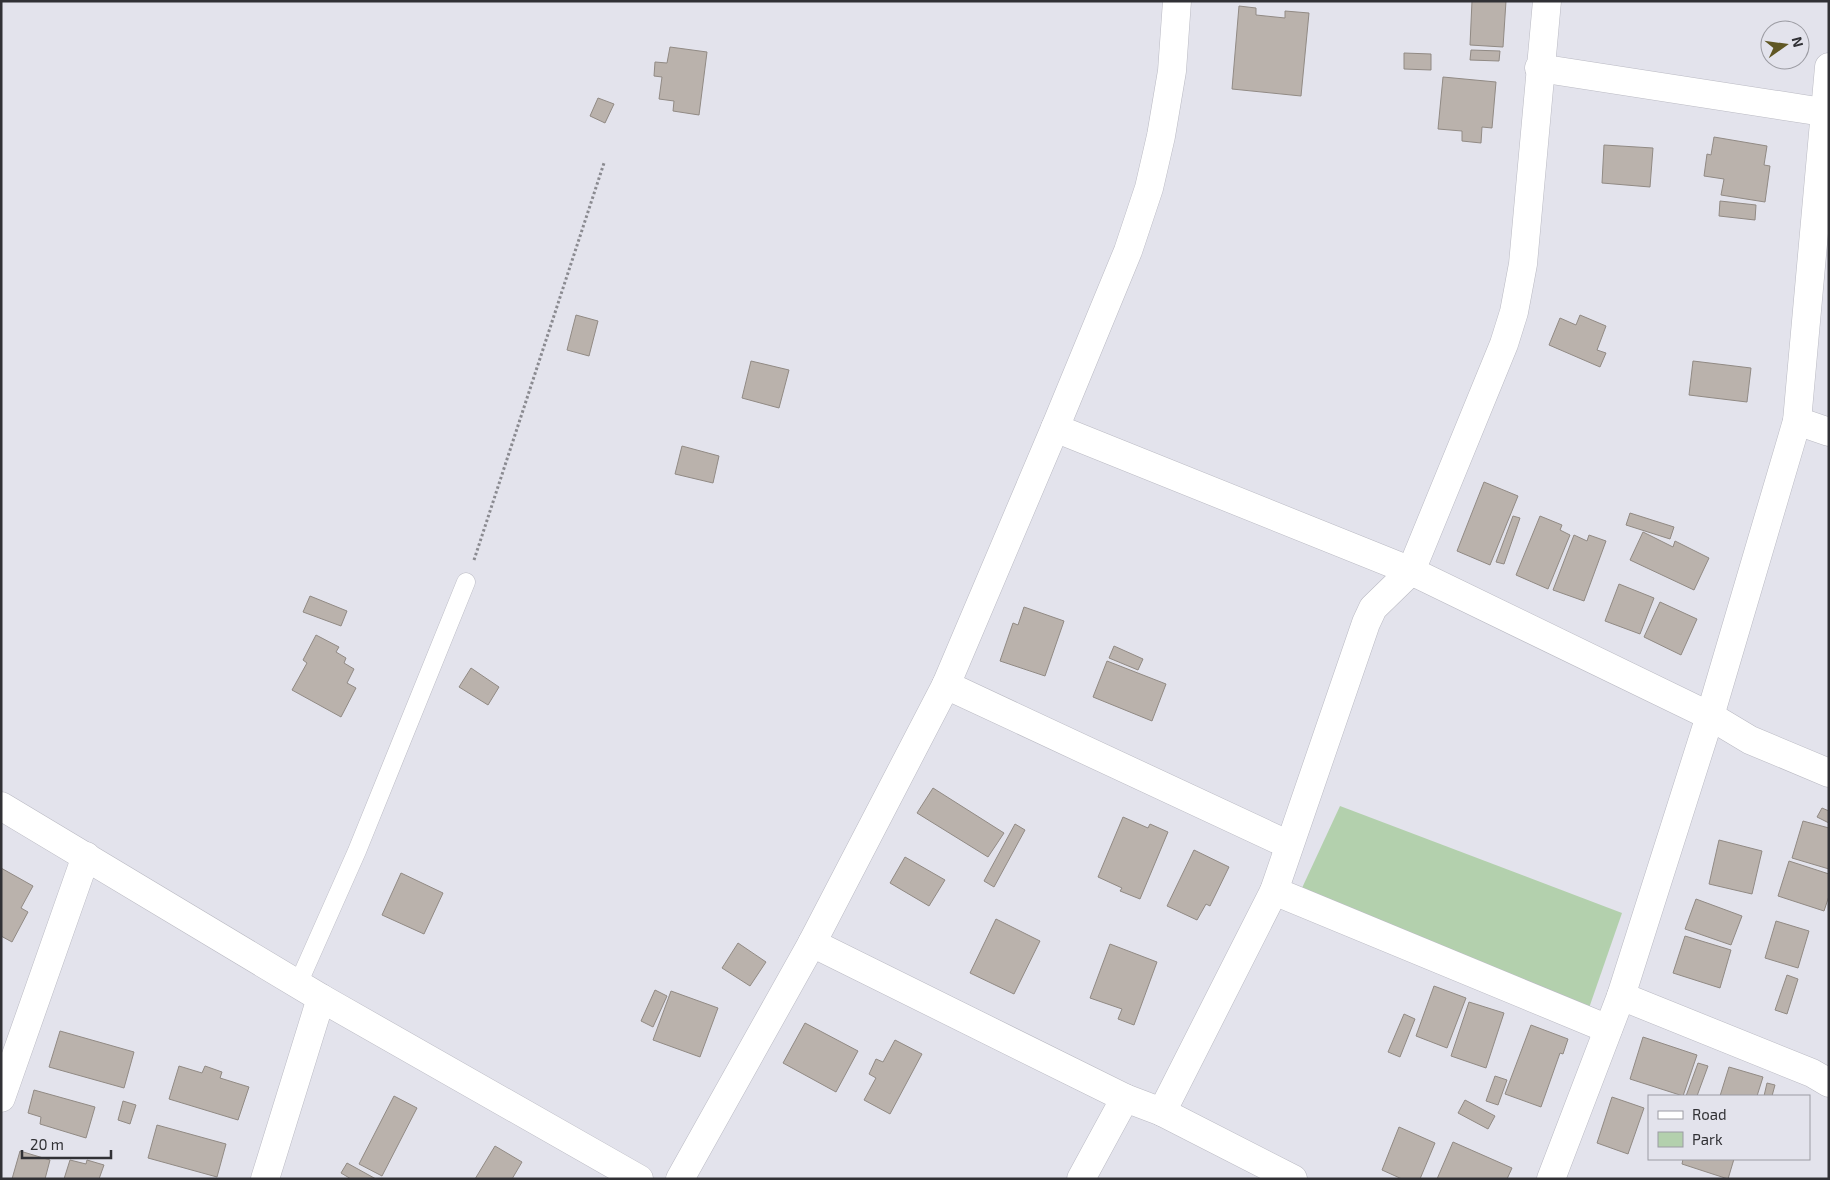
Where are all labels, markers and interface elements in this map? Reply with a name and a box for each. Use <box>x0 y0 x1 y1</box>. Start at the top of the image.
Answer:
north arrow <box>1760 20 1810 70</box>
text: N <box>1789 35 1808 49</box>
legend <box>1648 1095 1810 1160</box>
text: Road <box>1692 1105 1727 1123</box>
scale bar <box>22 1128 111 1160</box>
text: Park <box>1692 1130 1723 1148</box>
text: 20 m <box>30 1135 64 1153</box>

